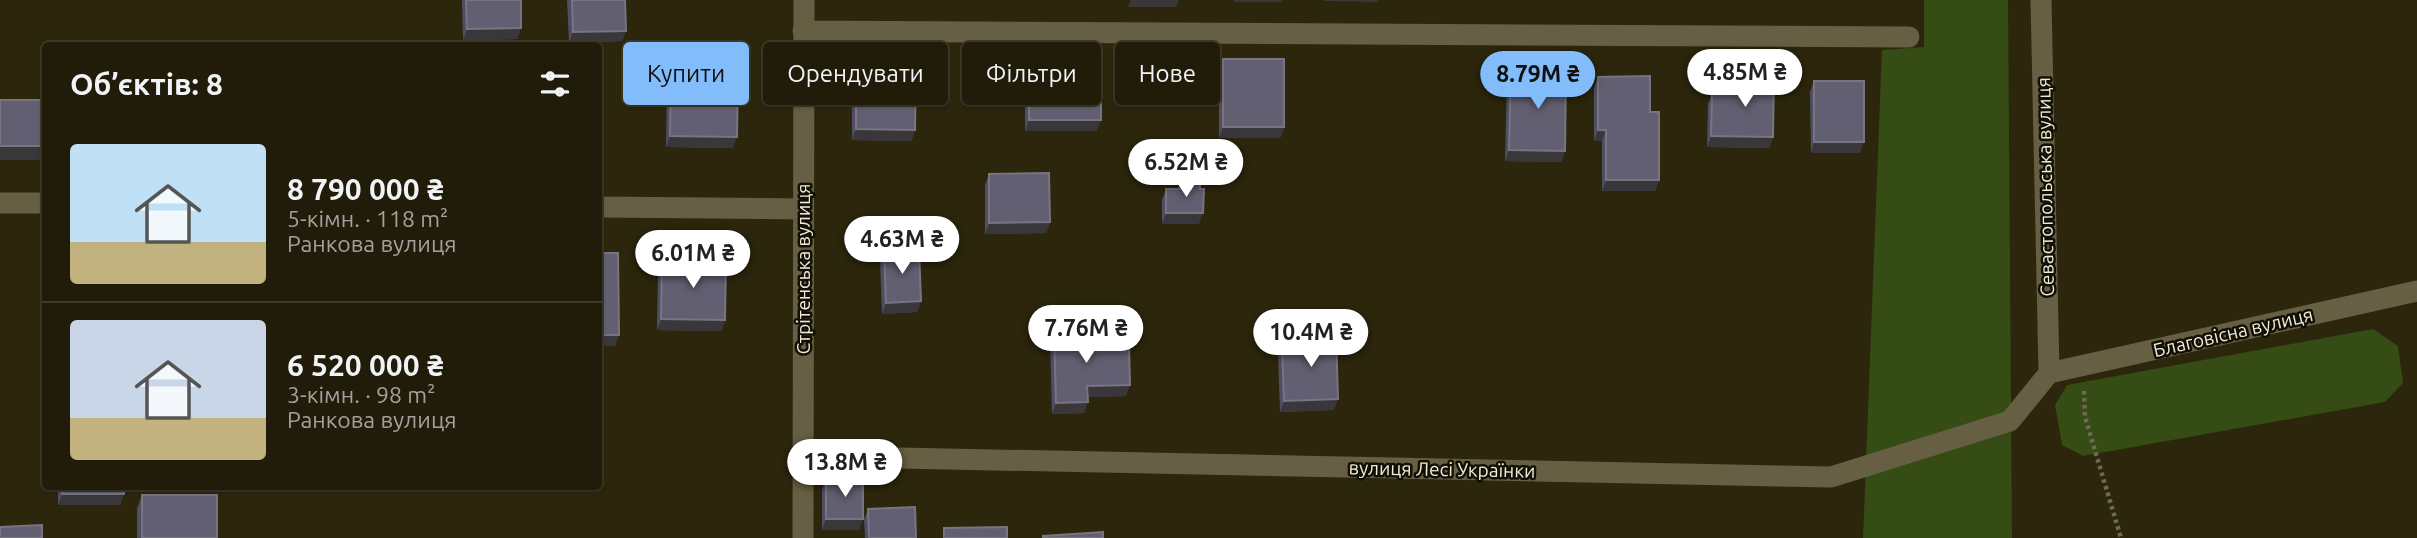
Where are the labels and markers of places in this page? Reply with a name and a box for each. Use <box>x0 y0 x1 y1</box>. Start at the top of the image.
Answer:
pin: 4.85M ₴ <box>1680 50 1810 109</box>
pin: 8.79M ₴ <box>1473 52 1603 111</box>
pin: 6.52M ₴ <box>1121 140 1251 199</box>
pin: 4.63M ₴ <box>837 216 967 276</box>
pin: 6.01M ₴ <box>628 230 758 290</box>
pin: 7.76M ₴ <box>1021 306 1151 365</box>
pin: 10.4M ₴ <box>1246 310 1376 369</box>
pin: 13.8M ₴ <box>780 440 910 499</box>

